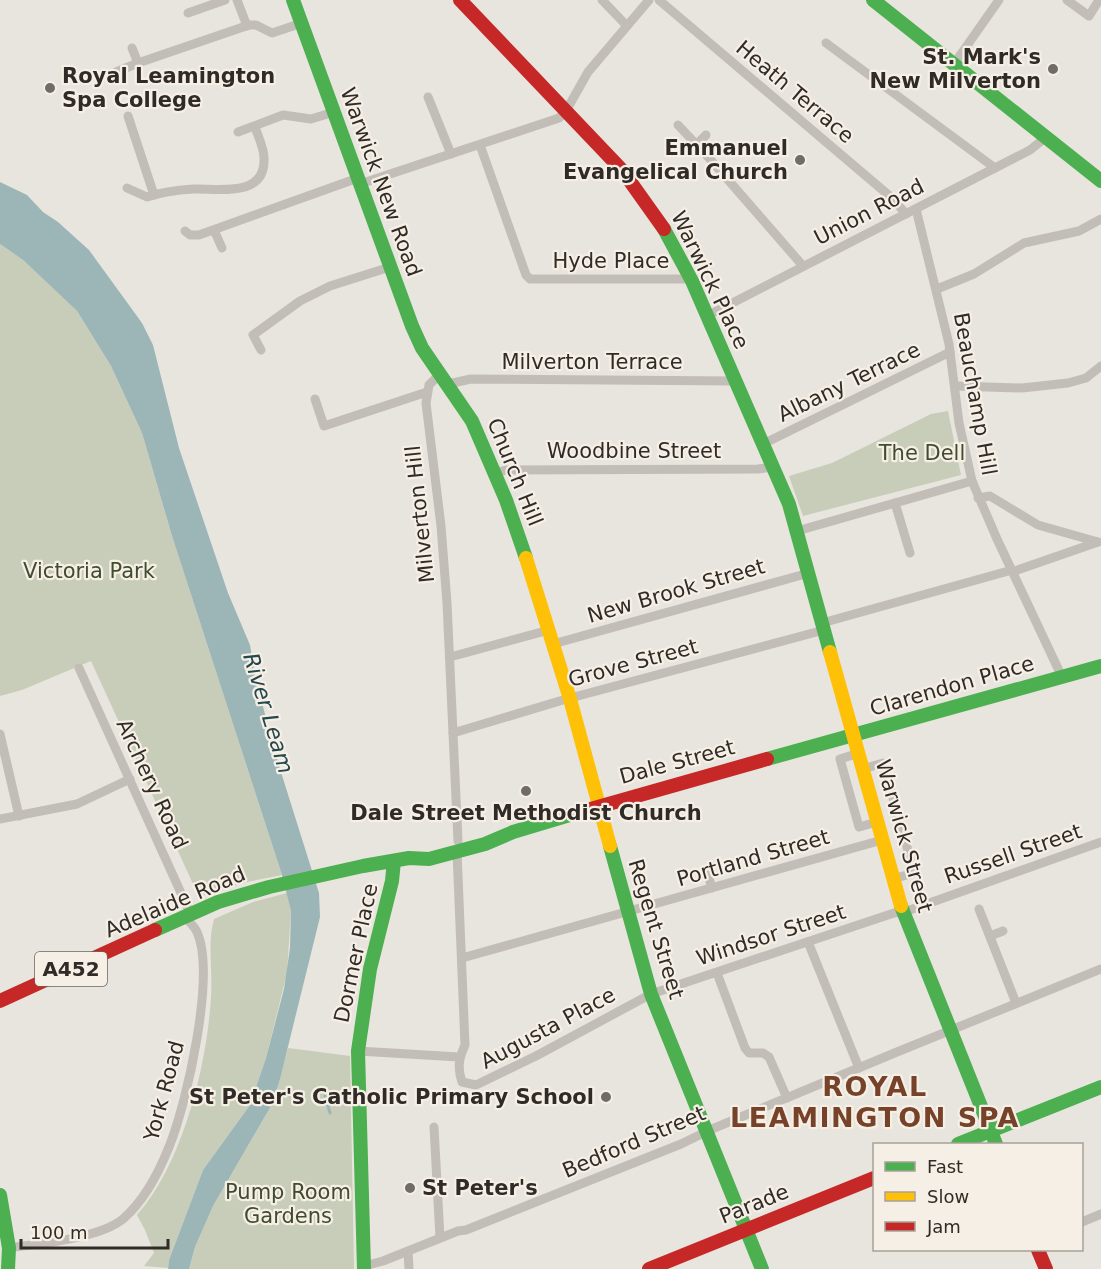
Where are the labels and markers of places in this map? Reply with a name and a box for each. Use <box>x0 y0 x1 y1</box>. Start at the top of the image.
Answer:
place label: St. Mark's New Milverton <box>869 45 1041 93</box>
marker: St. Mark's New Milverton <box>1046 62 1060 76</box>
place label: Royal Leamington Spa College <box>62 64 275 112</box>
marker: Royal Leamington Spa College <box>43 81 57 95</box>
place label: Emmanuel Evangelical Church <box>563 136 788 184</box>
marker: Emmanuel Evangelical Church <box>793 153 807 167</box>
marker: Dale Street Methodist Church <box>519 784 533 798</box>
place label: Dale Street Methodist Church <box>350 801 702 825</box>
place label: St Peter's Catholic Primary School <box>189 1085 594 1109</box>
marker: St Peter's Catholic Primary School <box>599 1090 613 1104</box>
place label: St Peter's <box>422 1176 538 1200</box>
marker: St Peter's <box>403 1181 417 1195</box>

